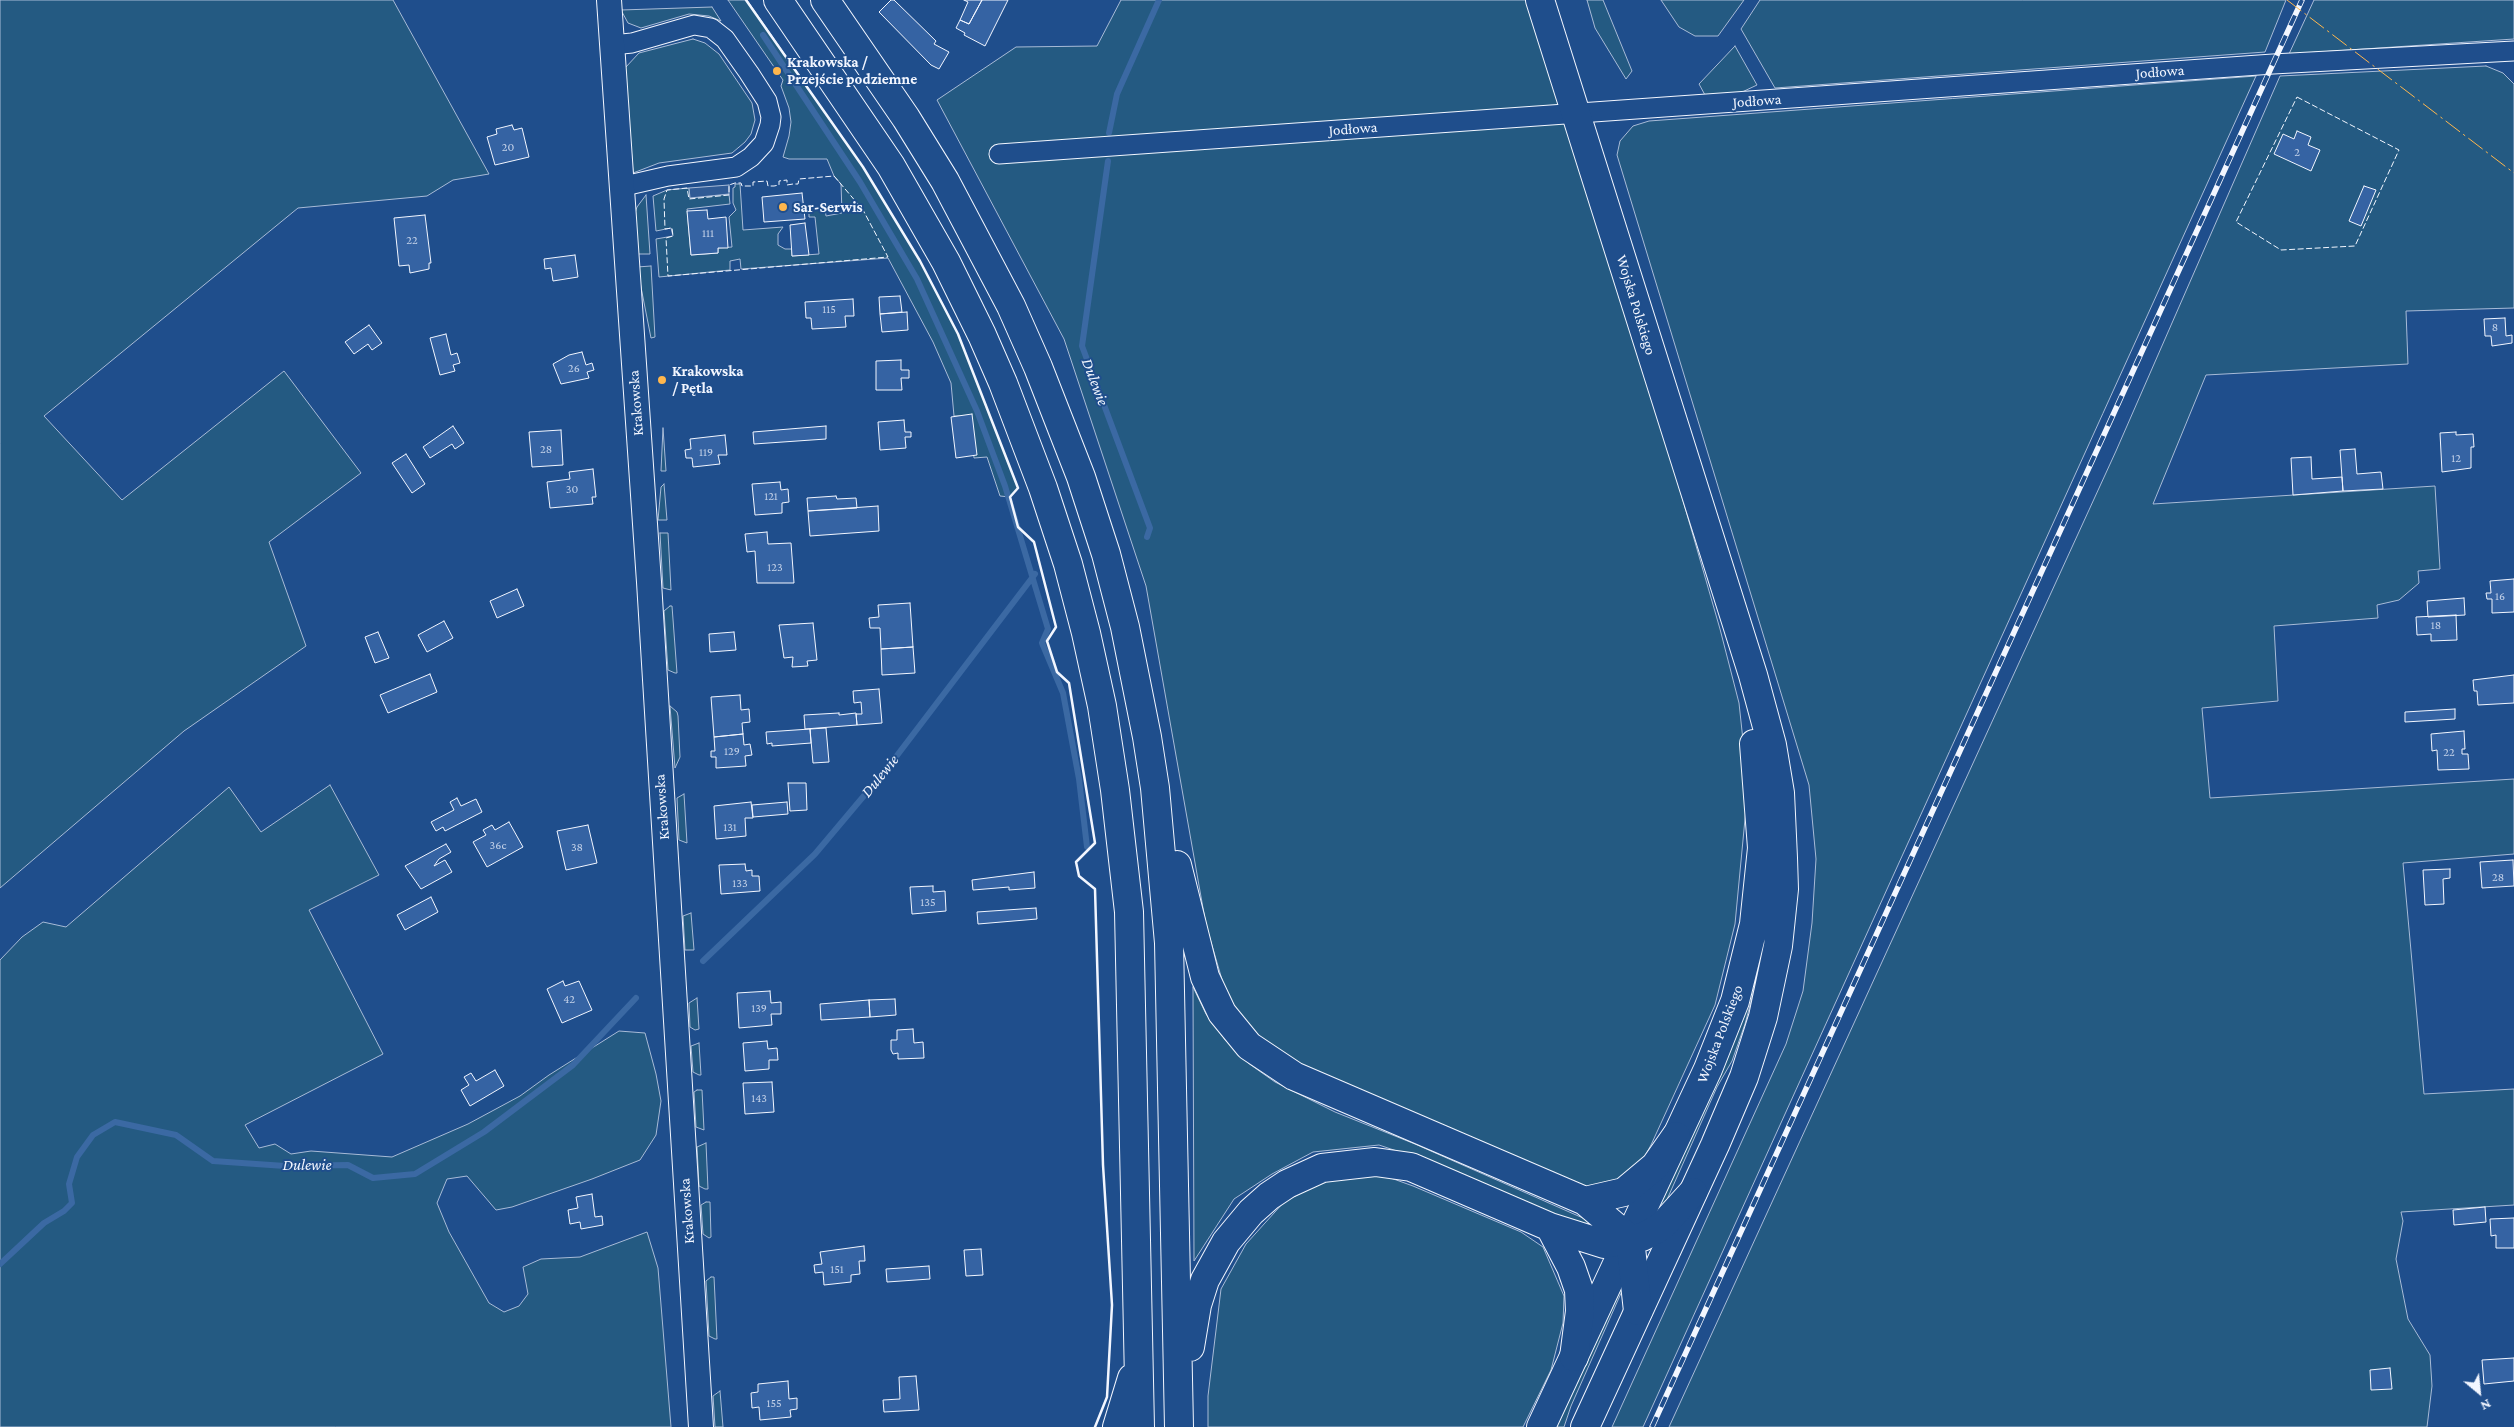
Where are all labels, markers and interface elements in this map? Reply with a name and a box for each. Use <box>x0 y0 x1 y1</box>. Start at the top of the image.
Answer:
place label: Krakowska / Przejście podziemne <box>787 53 917 88</box>
street label: Jodłowa <box>2135 61 2185 83</box>
marker: Krakowska / Przejście podziemne <box>771 65 783 77</box>
street label: Jodłowa <box>1732 90 1782 112</box>
street label: Jodłowa <box>1328 118 1378 140</box>
house number: 20 <box>502 140 514 154</box>
house number: 2 <box>2294 145 2300 159</box>
place label: Sar-Serwis <box>793 198 863 216</box>
marker: Sar-Serwis <box>777 201 789 213</box>
house number: 111 <box>702 226 714 240</box>
house number: 22 <box>406 233 418 247</box>
street label: Wojska Polskiego <box>1612 253 1660 357</box>
house number: 115 <box>822 302 836 316</box>
house number: 8 <box>2492 320 2498 334</box>
water label: Dulewie <box>1077 356 1113 408</box>
house number: 26 <box>568 361 580 375</box>
place label: Krakowska / Pętla <box>672 362 744 397</box>
street label: Krakowska <box>625 369 647 437</box>
marker: Krakowska / Pętla <box>656 374 668 386</box>
house number: 28 <box>540 442 552 456</box>
house number: 119 <box>699 445 713 459</box>
house number: 12 <box>2451 451 2461 465</box>
house number: 30 <box>566 482 578 496</box>
house number: 121 <box>764 489 778 503</box>
house number: 123 <box>767 560 783 574</box>
house number: 16 <box>2495 589 2505 603</box>
house number: 18 <box>2431 618 2441 632</box>
house number: 129 <box>724 744 740 758</box>
house number: 22 <box>2443 745 2455 759</box>
water label: Dulewie <box>857 751 903 801</box>
street label: Krakowska <box>651 773 673 841</box>
house number: 131 <box>723 820 737 834</box>
house number: 36c <box>490 838 506 852</box>
house number: 38 <box>571 840 583 854</box>
house number: 28 <box>2492 870 2504 884</box>
house number: 133 <box>732 876 748 890</box>
house number: 135 <box>920 895 936 909</box>
street label: Wojska Polskiego <box>1693 982 1747 1086</box>
house number: 42 <box>563 992 575 1006</box>
house number: 139 <box>751 1001 767 1015</box>
house number: 143 <box>751 1091 767 1105</box>
water label: Dulewie <box>282 1155 332 1175</box>
street label: Krakowska <box>676 1177 698 1245</box>
house number: 151 <box>830 1262 844 1276</box>
north arrow <box>2454 1367 2504 1417</box>
house number: 155 <box>766 1396 782 1410</box>
text: N <box>2478 1396 2494 1415</box>

